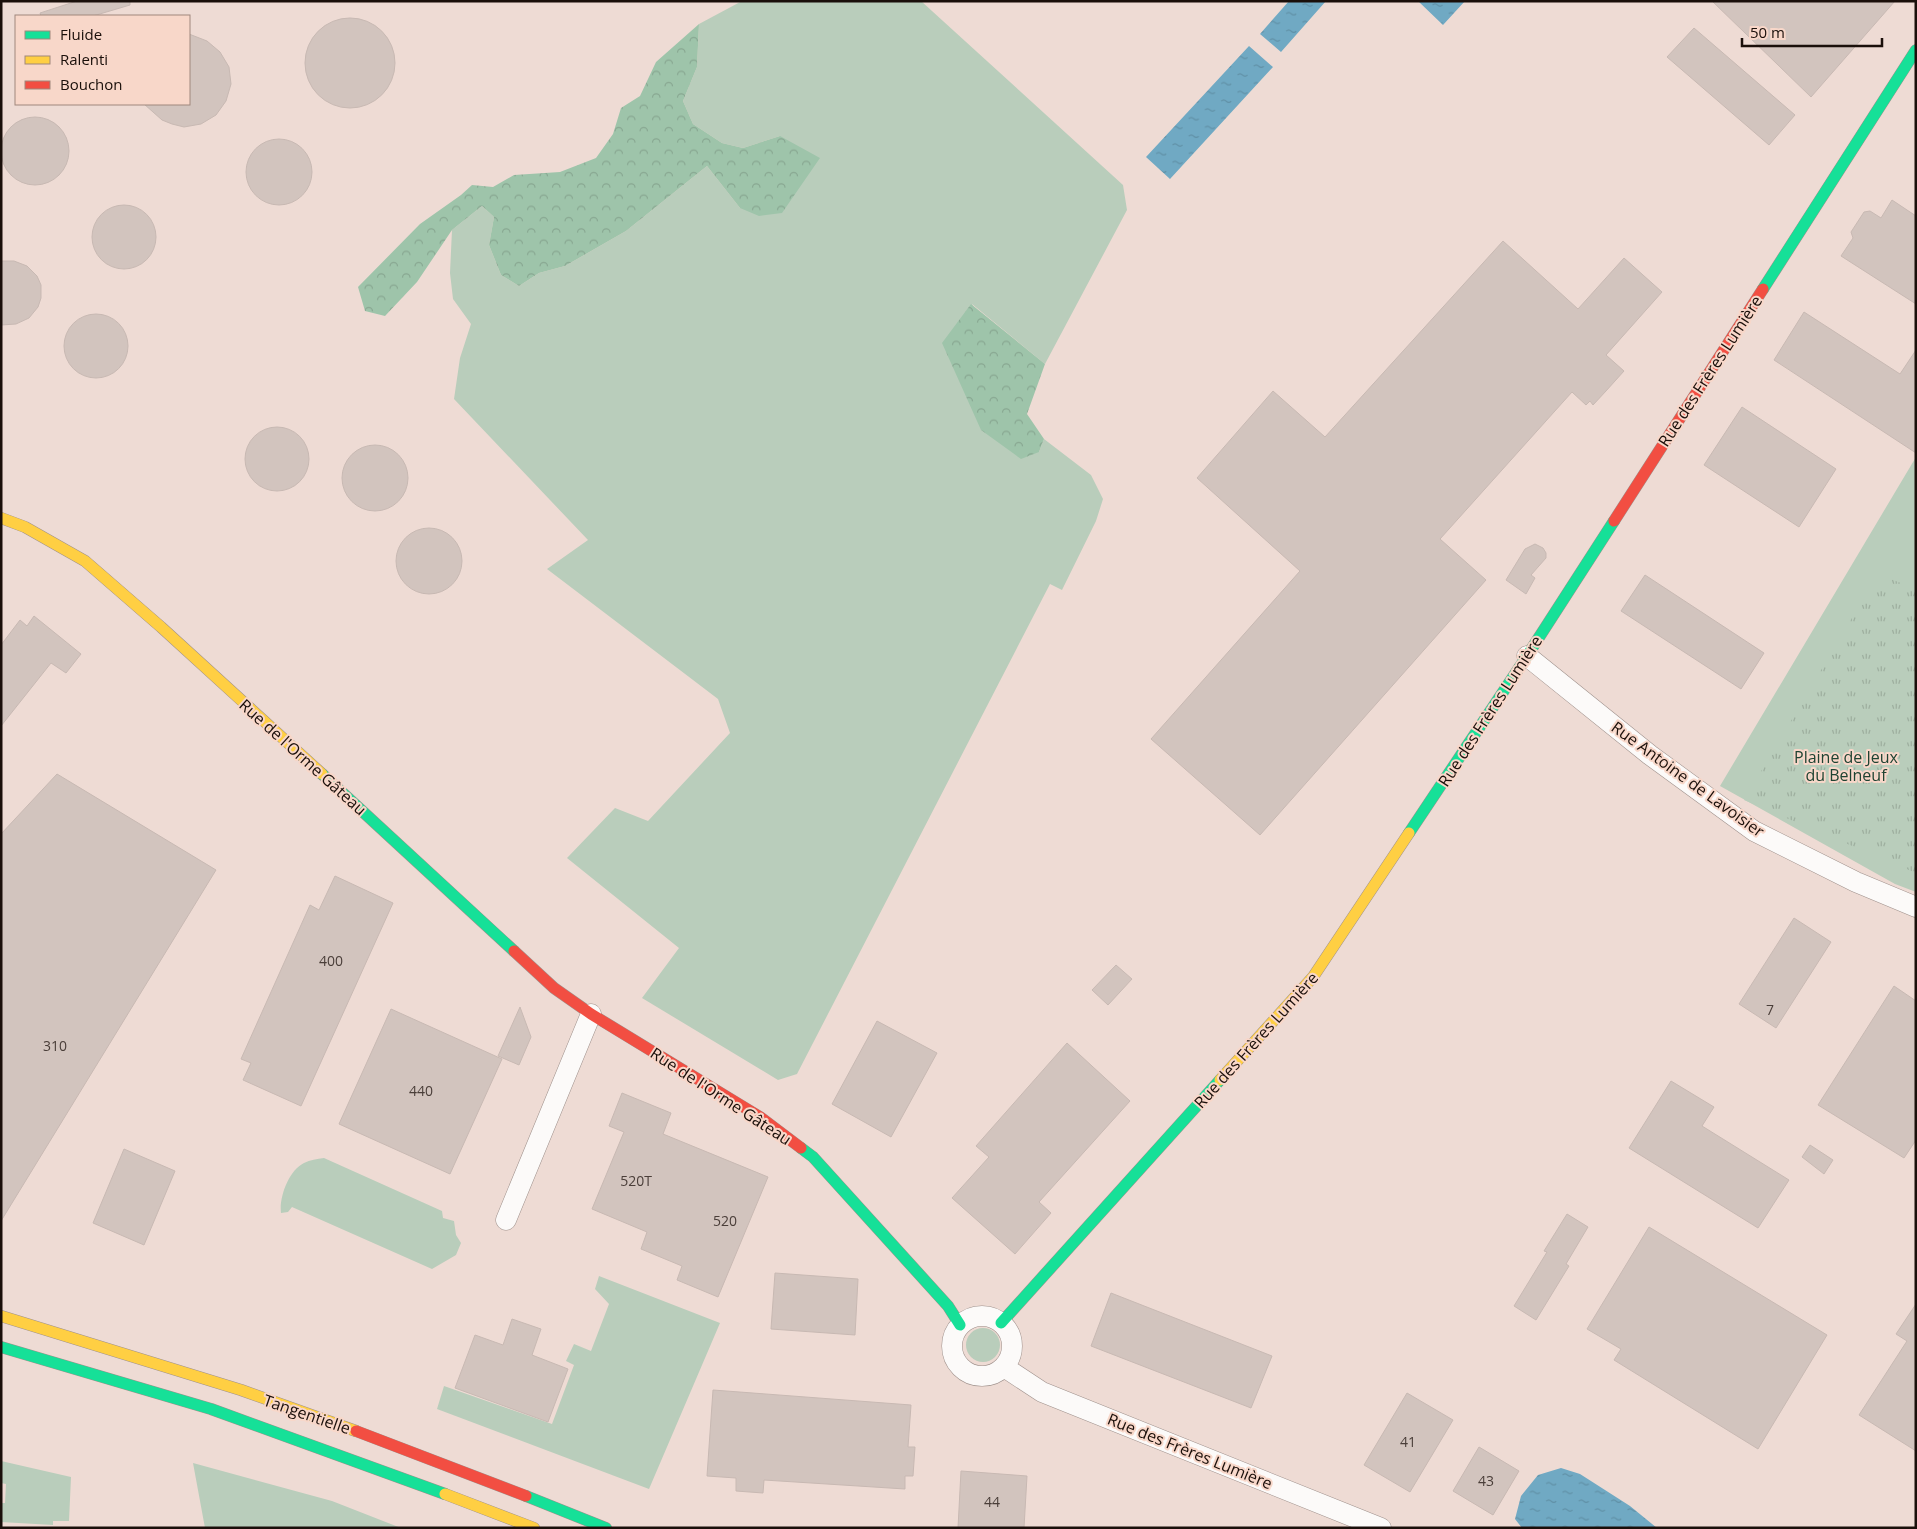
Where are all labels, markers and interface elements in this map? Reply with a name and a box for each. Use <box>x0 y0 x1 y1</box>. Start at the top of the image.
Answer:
legend <box>15 15 190 105</box>
scale bar <box>1742 15 1882 47</box>
text: 50 m <box>1750 22 1785 42</box>
text: Fluide <box>60 24 102 44</box>
text: Ralenti <box>60 49 108 69</box>
text: Bouchon <box>60 74 123 94</box>
street label: Rue des Frères Lumière <box>1653 291 1767 451</box>
street label: Rue des Frères Lumière <box>1433 631 1547 791</box>
street label: Rue de l'Orme Gâteau <box>235 694 371 820</box>
street label: Rue Antoine de Lavoisier <box>1607 716 1769 842</box>
park label: Plaine de Jeux du Belneuf <box>1794 746 1899 786</box>
house number: 400 <box>319 951 343 970</box>
street label: Rue des Frères Lumière <box>1189 967 1323 1113</box>
house number: 7 <box>1766 1000 1774 1019</box>
house number: 310 <box>43 1036 67 1055</box>
street label: Rue de l'Orme Gâteau <box>646 1042 796 1150</box>
house number: 440 <box>409 1081 433 1100</box>
house number: 520T <box>620 1171 652 1190</box>
house number: 520 <box>713 1211 737 1230</box>
street label: Tangentielle <box>260 1389 354 1439</box>
street label: Rue des Frères Lumière <box>1104 1408 1276 1494</box>
house number: 41 <box>1400 1432 1416 1451</box>
house number: 43 <box>1478 1471 1494 1490</box>
house number: 44 <box>984 1492 1000 1511</box>

